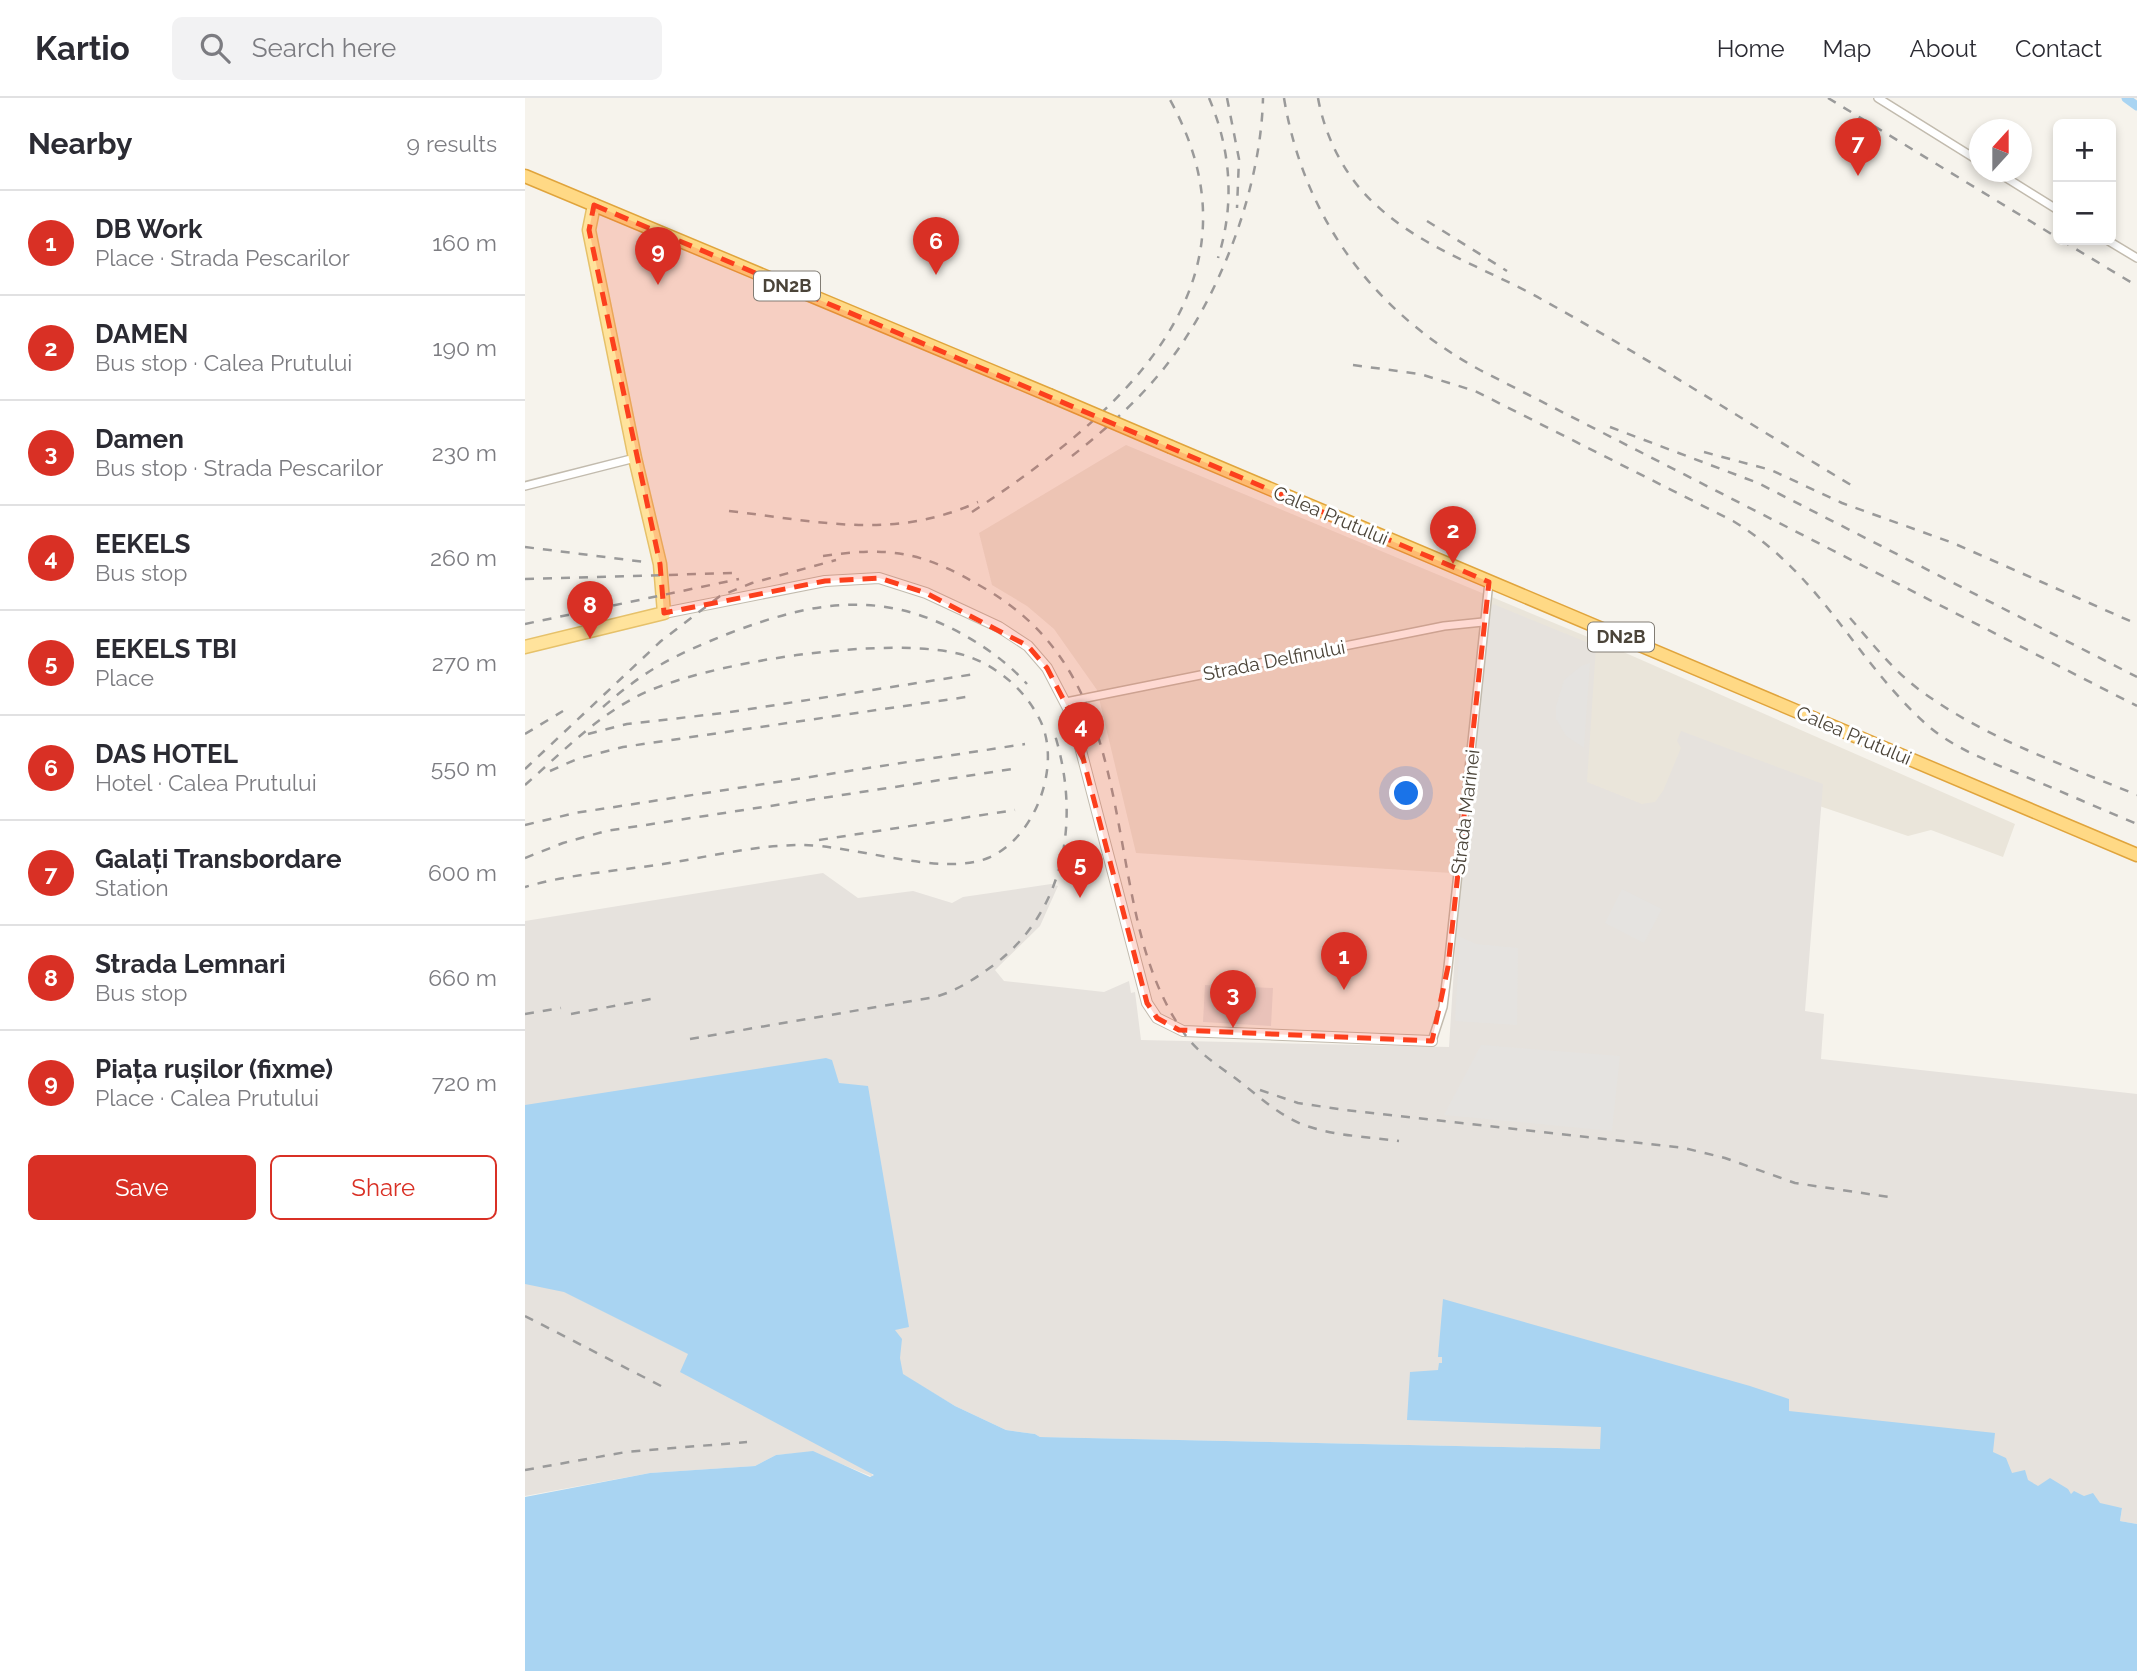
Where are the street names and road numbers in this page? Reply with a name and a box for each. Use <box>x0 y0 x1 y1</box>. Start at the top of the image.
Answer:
road number: DN2B <box>754 272 820 300</box>
street label: Calea Prutului <box>1270 481 1392 549</box>
road number: DN2B <box>1588 622 1654 652</box>
street label: Strada Delfinului <box>1201 635 1347 685</box>
street label: Calea Prutului <box>1793 701 1915 769</box>
street label: Strada Marinei <box>1446 748 1484 876</box>

